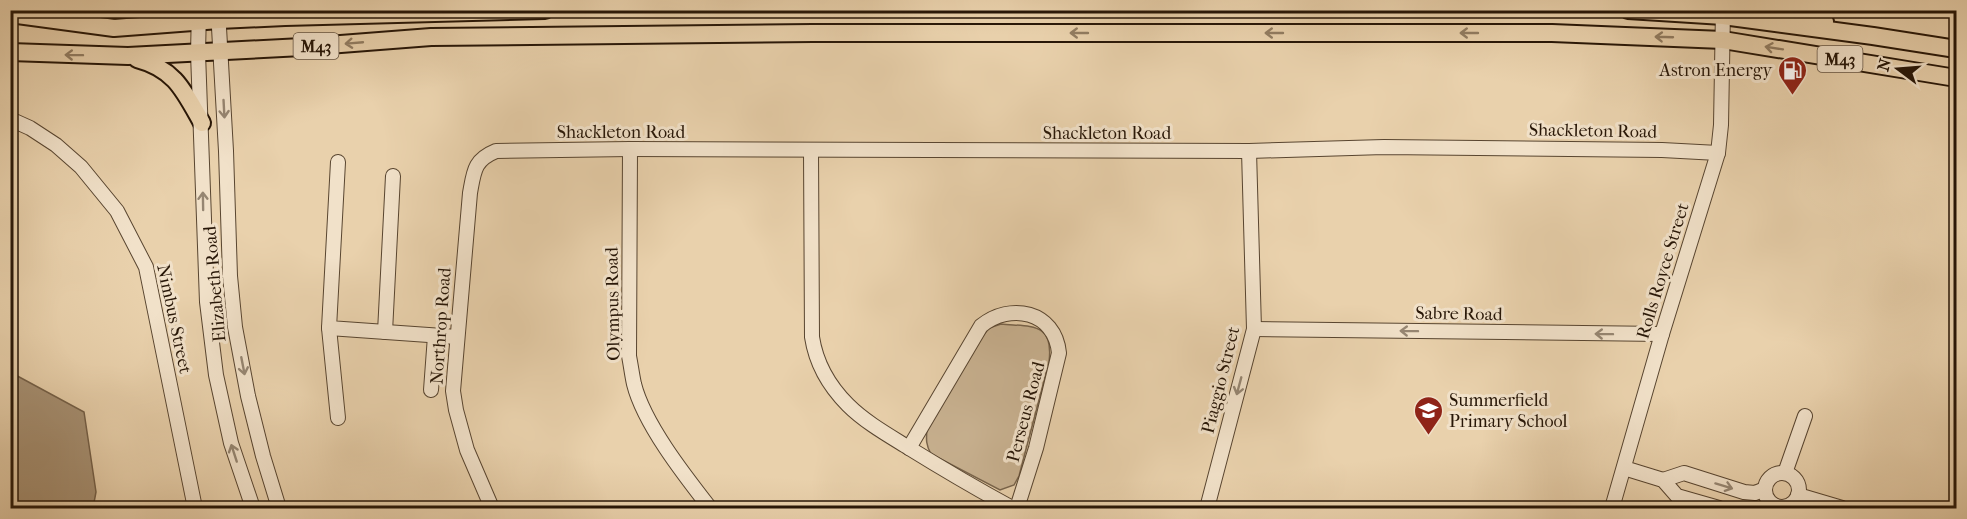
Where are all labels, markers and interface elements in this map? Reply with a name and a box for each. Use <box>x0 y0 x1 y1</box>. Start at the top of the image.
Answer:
one-way arrow <box>1070 27 1090 39</box>
one-way arrow <box>1265 27 1285 39</box>
one-way arrow <box>1460 27 1480 39</box>
one-way arrow <box>1655 32 1675 43</box>
road number: M43 <box>294 33 338 59</box>
one-way arrow <box>345 38 365 49</box>
north arrow <box>1868 39 1928 99</box>
one-way arrow <box>1765 42 1785 53</box>
road number: M43 <box>1818 46 1862 72</box>
one-way arrow <box>65 49 85 60</box>
fuel station icon: Astron Energy <box>1777 54 1809 96</box>
text: N <box>1873 56 1895 73</box>
place label: Astron Energy <box>1658 60 1773 81</box>
one-way arrow <box>218 98 229 118</box>
street label: Shackleton Road <box>1529 119 1658 143</box>
street label: Shackleton Road <box>557 122 685 143</box>
street label: Shackleton Road <box>1043 123 1171 144</box>
one-way arrow <box>198 192 209 212</box>
street label: Rolls Royce Street <box>1632 200 1694 342</box>
street label: Elizabeth Road <box>199 225 231 343</box>
street label: Olympus Road <box>602 247 624 361</box>
street label: Nimbus Street <box>152 262 196 376</box>
street label: Northrop Road <box>426 267 456 385</box>
street label: Sabre Road <box>1415 303 1503 325</box>
street label: Piaggio Street <box>1198 324 1245 436</box>
one-way arrow <box>1399 325 1419 337</box>
one-way arrow <box>1594 328 1614 340</box>
one-way arrow <box>238 356 249 375</box>
street label: Perseus Road <box>1002 359 1050 465</box>
one-way arrow <box>1233 376 1245 395</box>
place label: Summerfield Primary School <box>1449 390 1568 432</box>
school or university icon: Summerfield Primary School <box>1412 394 1444 436</box>
one-way arrow <box>228 444 239 463</box>
one-way arrow <box>1714 481 1733 492</box>

